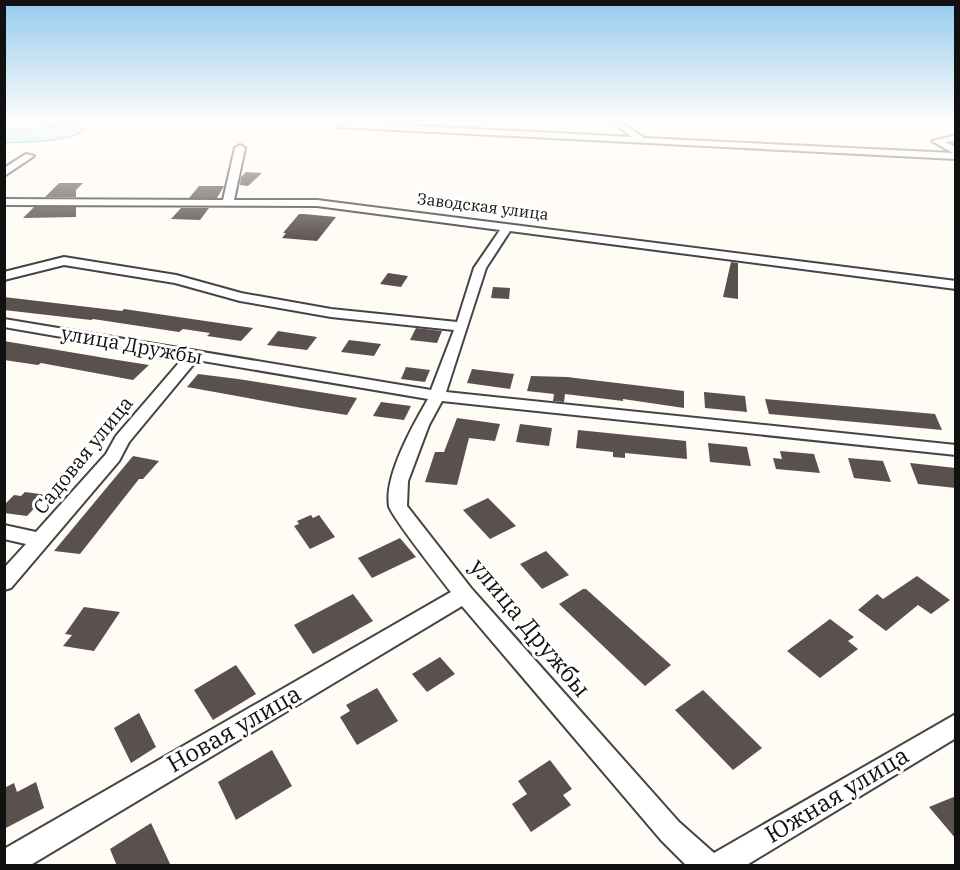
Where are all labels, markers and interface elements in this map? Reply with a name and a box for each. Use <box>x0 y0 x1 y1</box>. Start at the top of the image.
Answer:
street label: Заводская улица <box>416 188 550 224</box>
street label: улица Дружбы <box>59 319 205 370</box>
street label: Садовая улица <box>27 390 139 519</box>
street label: улица Дружбы <box>463 551 598 704</box>
street label: Новая улица <box>161 677 306 779</box>
street label: Южная улица <box>759 739 914 850</box>

